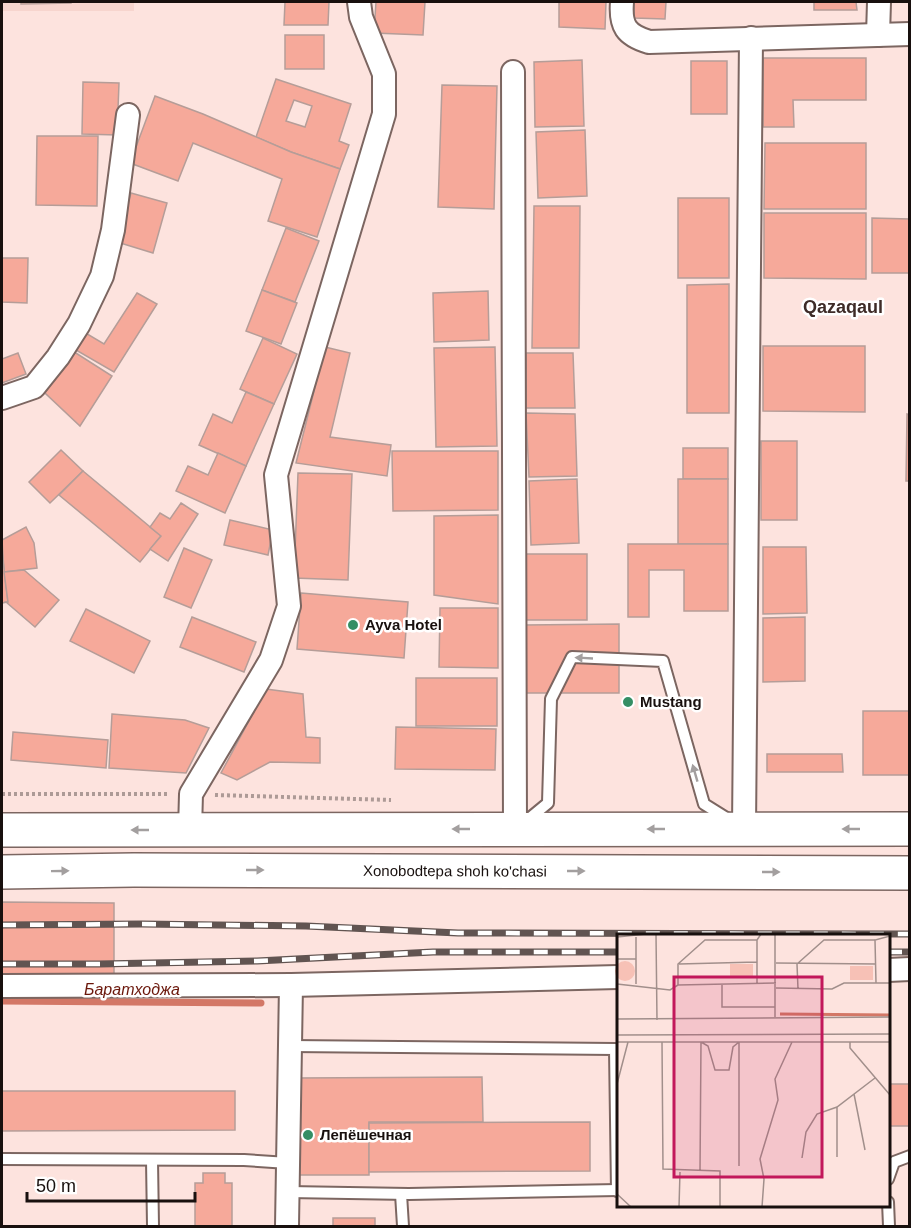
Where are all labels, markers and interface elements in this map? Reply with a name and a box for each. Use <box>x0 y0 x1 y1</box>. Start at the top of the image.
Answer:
district label: Qazaqaul <box>803 297 883 317</box>
place label: Ayva Hotel <box>365 616 442 633</box>
marker: Ayva Hotel <box>346 618 360 632</box>
one-way arrow <box>575 653 594 662</box>
place label: Mustang <box>640 693 702 710</box>
marker: Mustang <box>621 695 635 709</box>
one-way arrow <box>690 764 699 782</box>
one-way arrow <box>452 824 471 834</box>
one-way arrow <box>647 824 666 834</box>
one-way arrow <box>842 824 861 834</box>
one-way arrow <box>131 825 150 835</box>
street label: Xonobodtepa shoh ko'chasi <box>363 862 547 880</box>
one-way arrow <box>245 865 264 875</box>
one-way arrow <box>50 866 69 876</box>
one-way arrow <box>566 866 585 876</box>
one-way arrow <box>761 867 780 877</box>
inset map <box>617 934 890 1207</box>
water label: Баратходжа <box>84 981 180 998</box>
place label: Лепёшечная <box>320 1126 412 1143</box>
marker: Лепёшечная <box>301 1128 315 1142</box>
scale bar <box>27 1165 195 1203</box>
text: 50 m <box>36 1176 76 1196</box>

